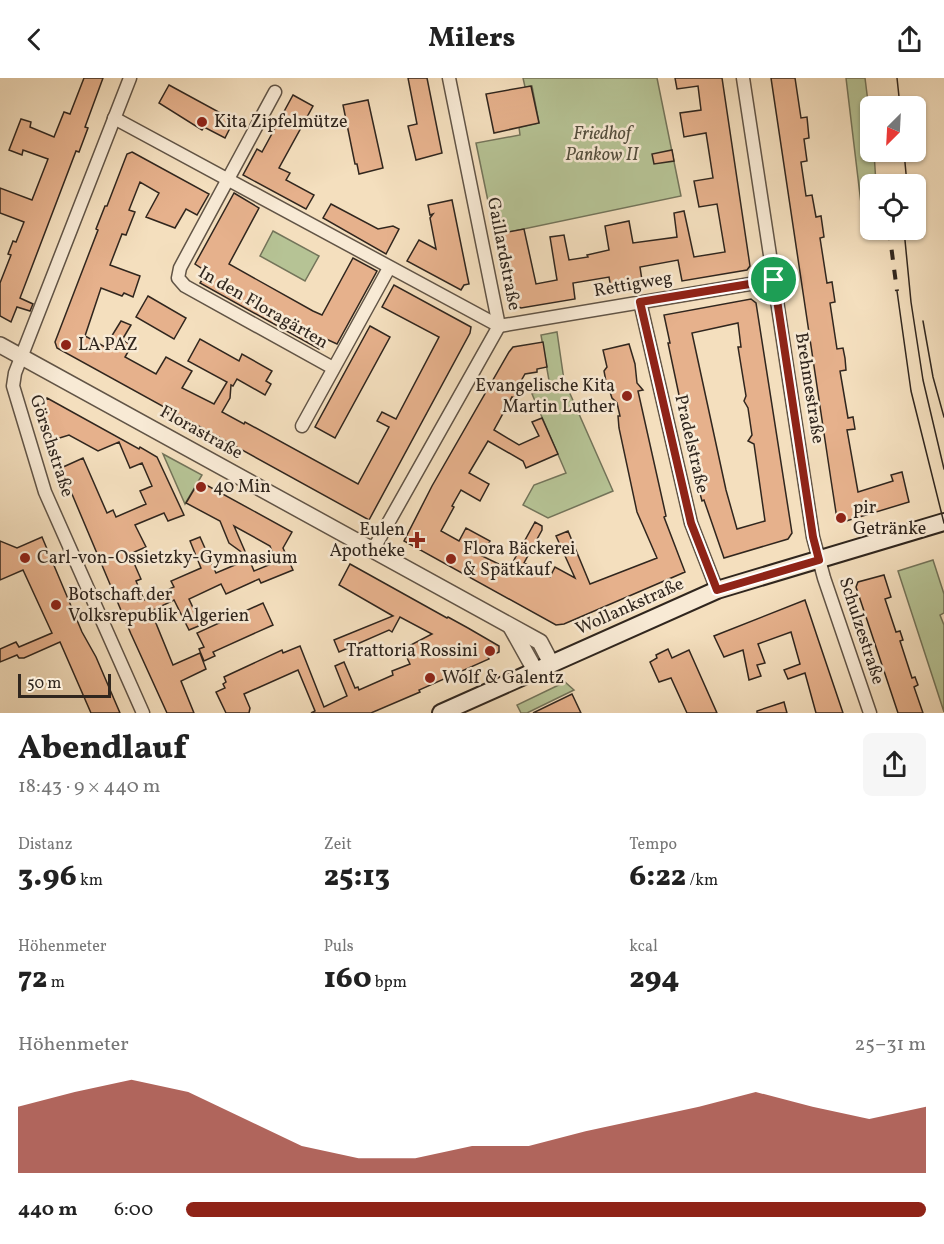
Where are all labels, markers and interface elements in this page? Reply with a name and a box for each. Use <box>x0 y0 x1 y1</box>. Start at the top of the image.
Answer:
text: Milers <box>429 20 515 58</box>
icon: back <box>18 23 51 56</box>
icon: share <box>893 23 926 56</box>
north arrow <box>860 96 926 162</box>
map controls <box>860 96 926 240</box>
place label: Kita Zipfelmütze <box>214 110 348 135</box>
marker: Kita Zipfelmütze <box>195 115 209 129</box>
park label: Friedhof Pankow II <box>565 122 639 168</box>
button: locate <box>860 174 926 240</box>
street label: Gaillardstraße <box>480 195 526 313</box>
pin <box>748 254 799 305</box>
street label: In den Floragärten <box>193 261 333 356</box>
icon: arrive <box>757 263 790 296</box>
street label: Rettigweg <box>592 266 674 304</box>
street label: Brehmestraße <box>788 331 830 445</box>
place label: LA PAZ <box>78 333 138 358</box>
marker: LA PAZ <box>59 338 73 352</box>
place label: Evangelische Kita Martin Luther <box>475 374 615 420</box>
marker: Evangelische Kita Martin Luther <box>620 389 634 403</box>
street label: Görschstraße <box>23 392 79 500</box>
street label: Pradelstraße <box>667 392 715 496</box>
street label: Florastraße <box>155 400 247 466</box>
place label: 40 Min <box>213 475 271 500</box>
marker: 40 Min <box>194 480 208 494</box>
place label: pir Getränke <box>853 496 926 542</box>
marker: pir Getränke <box>834 511 848 525</box>
place label: Eulen Apotheke <box>330 518 405 564</box>
marker: Eulen Apotheke <box>410 533 424 547</box>
place label: Flora Bäckerei & Spätkauf <box>463 537 576 583</box>
place label: Carl-von-Ossietzky-Gymnasium <box>37 546 298 571</box>
marker: Carl-von-Ossietzky-Gymnasium <box>18 551 32 565</box>
marker: Flora Bäckerei & Spätkauf <box>444 552 458 566</box>
street label: Wollankstraße <box>572 572 688 642</box>
street label: Schulzestraße <box>832 574 890 688</box>
place label: Botschaft der Volksrepublik Algerien <box>68 583 250 629</box>
marker: Botschaft der Volksrepublik Algerien <box>49 598 63 612</box>
place label: Trattoria Rossini <box>346 639 478 664</box>
marker: Trattoria Rossini <box>483 644 497 658</box>
place label: Wolf & Galentz <box>442 666 564 691</box>
scale bar <box>18 671 111 698</box>
marker: Wolf & Galentz <box>423 671 437 685</box>
text: 50 m <box>27 673 61 695</box>
text: Abendlauf <box>18 727 187 773</box>
button: share <box>863 733 926 796</box>
text: 18:43 · 9 × 440 m <box>18 773 161 801</box>
text: Distanz <box>18 834 73 856</box>
text: Zeit <box>324 834 352 856</box>
text: Tempo <box>629 834 677 856</box>
text: 3.96 <box>18 856 77 898</box>
text: 25:13 <box>324 856 390 898</box>
text: 6:22 <box>629 856 686 898</box>
text: km <box>77 870 103 892</box>
text: /km <box>686 870 718 892</box>
text: Höhenmeter <box>18 936 107 958</box>
text: Puls <box>324 936 354 958</box>
text: kcal <box>629 936 658 958</box>
text: 72 <box>18 958 47 1000</box>
text: 160 <box>324 958 372 1000</box>
text: 294 <box>629 958 679 1000</box>
text: m <box>47 972 65 994</box>
text: bpm <box>372 972 407 994</box>
text: Höhenmeter <box>18 1031 129 1059</box>
text: 25–31 m <box>855 1031 926 1059</box>
text: 440 m <box>18 1196 78 1224</box>
text: 6:00 <box>114 1196 153 1224</box>

